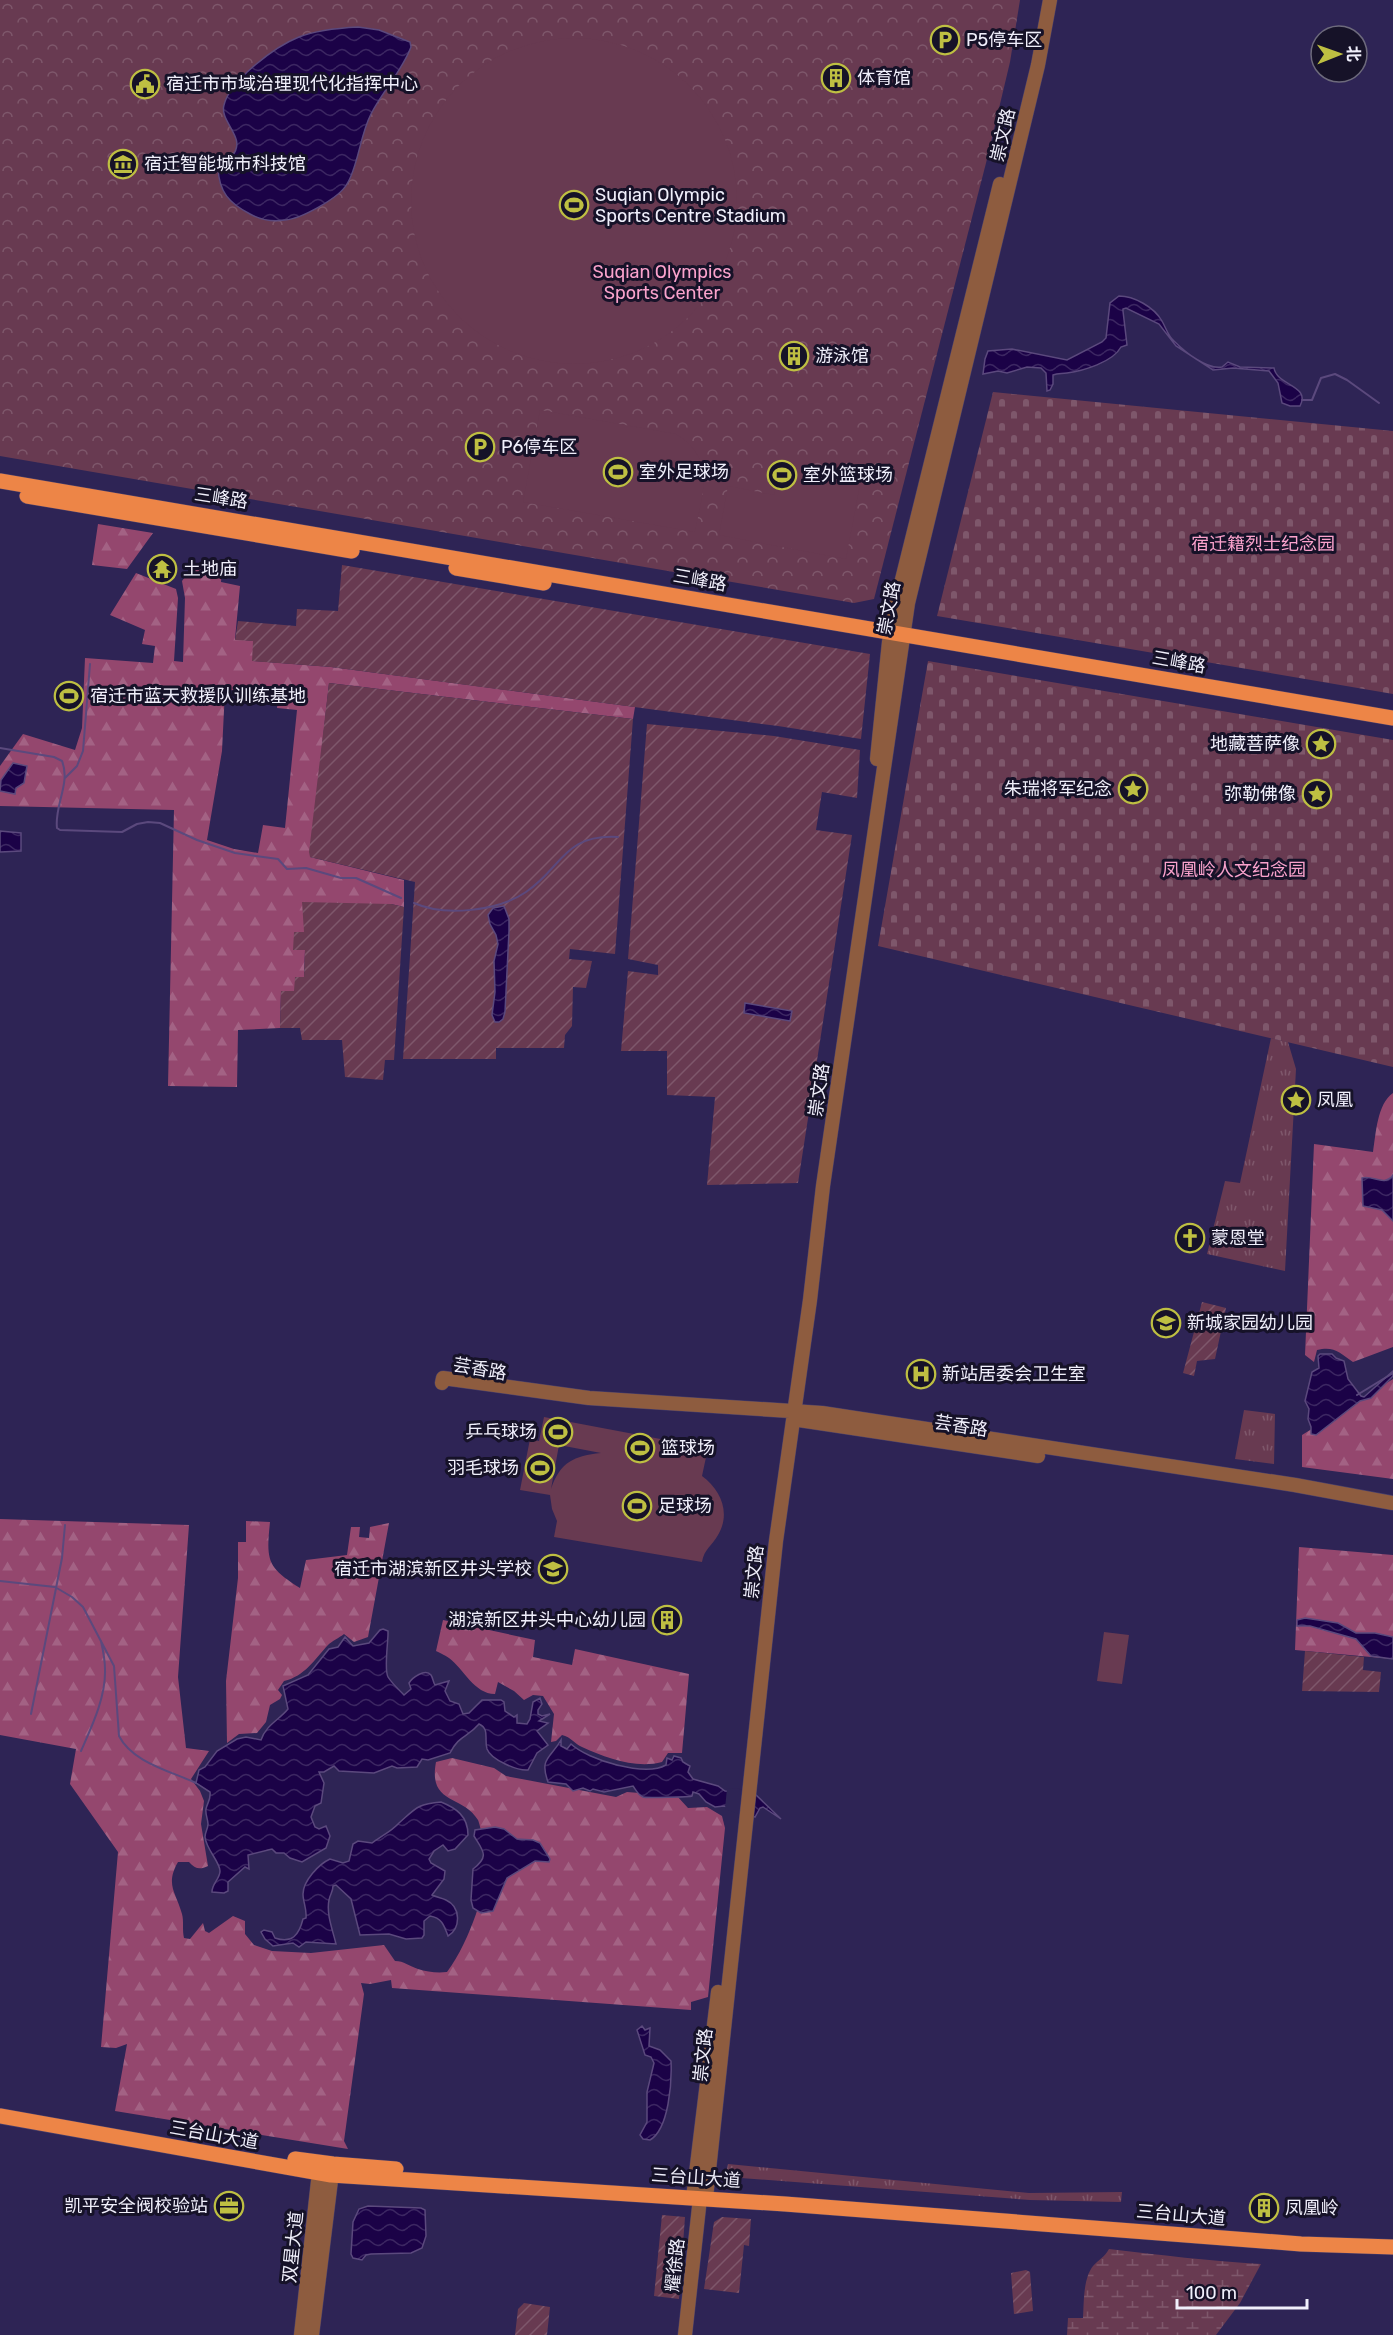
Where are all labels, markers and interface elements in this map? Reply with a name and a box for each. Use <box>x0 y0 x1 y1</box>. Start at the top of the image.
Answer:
parking icon: P5停车区 <box>929 24 961 56</box>
north arrow <box>1309 24 1369 84</box>
place label: P5停车区 <box>966 29 1042 51</box>
text: 北 <box>1344 46 1363 62</box>
building icon: 体育馆 <box>820 62 852 94</box>
place label: 体育馆 <box>857 67 911 89</box>
public building icon: 宿迁市市域治理现代化指挥中心 <box>129 68 161 100</box>
place label: 宿迁市市域治理现代化指挥中心 <box>166 73 418 95</box>
street label: 崇文路 <box>986 106 1020 164</box>
museum icon: 宿迁智能城市科技馆 <box>107 148 139 180</box>
place label: 宿迁智能城市科技馆 <box>144 153 306 175</box>
place label: Suqian Olympic Sports Centre Stadium <box>595 184 786 227</box>
sports icon: Suqian Olympic Sports Centre Stadium <box>558 189 590 221</box>
park label: Suqian Olympics Sports Center <box>592 261 732 304</box>
building icon: 游泳馆 <box>778 340 810 372</box>
place label: 游泳馆 <box>815 345 869 367</box>
parking icon: P6停车区 <box>464 431 496 463</box>
place label: P6停车区 <box>501 436 577 458</box>
sports icon: 室外足球场 <box>602 456 634 488</box>
sports icon: 室外篮球场 <box>766 459 798 491</box>
place label: 室外足球场 <box>639 461 729 483</box>
place label: 室外篮球场 <box>803 464 893 486</box>
street label: 三峰路 <box>193 483 249 513</box>
park label: 宿迁籍烈士纪念园 <box>1191 533 1335 555</box>
temple icon: 土地庙 <box>146 553 178 585</box>
place label: 土地庙 <box>183 558 237 580</box>
street label: 三峰路 <box>672 564 728 596</box>
street label: 崇文路 <box>873 579 905 637</box>
street label: 三峰路 <box>1151 646 1207 678</box>
sports icon: 宿迁市蓝天救援队训练基地 <box>53 680 85 712</box>
place label: 宿迁市蓝天救援队训练基地 <box>90 685 306 707</box>
place icon: 地藏菩萨像 <box>1305 728 1337 760</box>
place label: 地藏菩萨像 <box>1210 733 1300 755</box>
place icon: 朱瑞将军纪念 <box>1117 773 1149 805</box>
place label: 朱瑞将军纪念 <box>1004 778 1112 800</box>
place icon: 弥勒佛像 <box>1301 778 1333 810</box>
place label: 弥勒佛像 <box>1224 783 1296 805</box>
park label: 凤凰岭人文纪念园 <box>1162 859 1306 881</box>
street label: 崇文路 <box>804 1062 834 1118</box>
place icon: 凤凰 <box>1280 1084 1312 1116</box>
place label: 凤凰 <box>1317 1089 1353 1111</box>
church icon: 蒙恩堂 <box>1174 1222 1206 1254</box>
place label: 蒙恩堂 <box>1211 1227 1265 1249</box>
school or university icon: 新城家园幼儿园 <box>1150 1307 1182 1339</box>
place label: 新城家园幼儿园 <box>1187 1312 1313 1334</box>
street label: 芸香路 <box>452 1353 508 1385</box>
hospital icon: 新站居委会卫生室 <box>905 1358 937 1390</box>
place label: 新站居委会卫生室 <box>942 1363 1086 1385</box>
street label: 芸香路 <box>933 1411 989 1441</box>
sports icon: 乒乓球场 <box>542 1416 574 1448</box>
place label: 乒乓球场 <box>465 1421 537 1443</box>
sports icon: 篮球场 <box>624 1432 656 1464</box>
place label: 篮球场 <box>661 1437 715 1459</box>
sports icon: 羽毛球场 <box>524 1452 556 1484</box>
place label: 羽毛球场 <box>447 1457 519 1479</box>
sports icon: 足球场 <box>621 1490 653 1522</box>
place label: 足球场 <box>658 1495 712 1517</box>
street label: 崇文路 <box>740 1544 768 1600</box>
school or university icon: 宿迁市湖滨新区井头学校 <box>537 1553 569 1585</box>
place label: 宿迁市湖滨新区井头学校 <box>334 1558 532 1580</box>
building icon: 湖滨新区井头中心幼儿园 <box>651 1604 683 1636</box>
place label: 湖滨新区井头中心幼儿园 <box>448 1609 646 1631</box>
street label: 崇文路 <box>689 2027 717 2083</box>
street label: 三台山大道 <box>168 2116 260 2154</box>
street label: 三台山大道 <box>650 2164 742 2192</box>
office icon: 凯平安全阀校验站 <box>213 2190 245 2222</box>
building icon: 凤凰岭 <box>1248 2192 1280 2224</box>
place label: 凯平安全阀校验站 <box>64 2195 208 2217</box>
place label: 凤凰岭 <box>1285 2197 1339 2219</box>
street label: 三台山大道 <box>1135 2200 1227 2230</box>
street label: 双星大道 <box>278 2210 308 2284</box>
street label: 耀徐路 <box>661 2237 689 2293</box>
scale bar <box>1177 2272 1308 2310</box>
text: 100 m <box>1186 2282 1237 2304</box>

